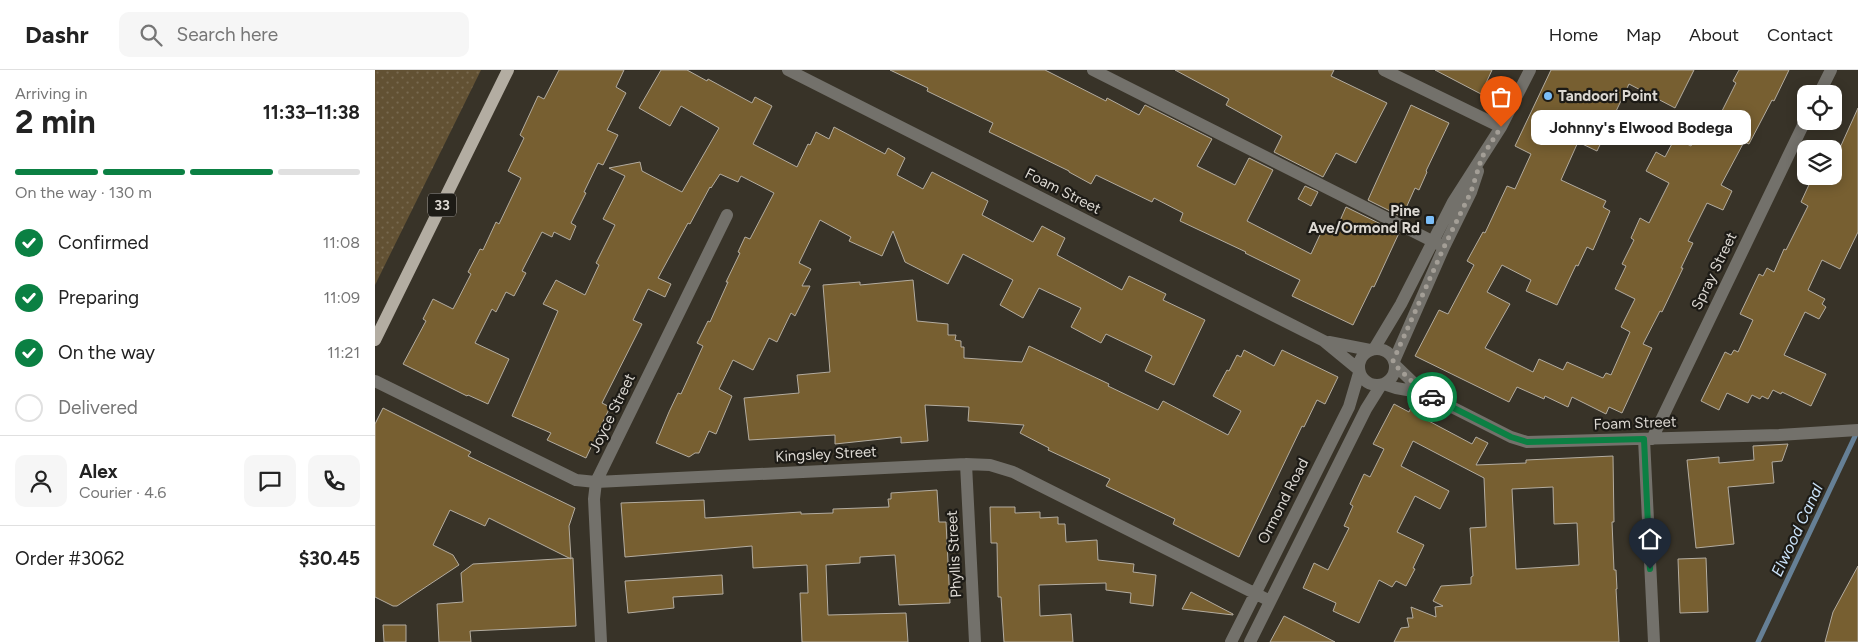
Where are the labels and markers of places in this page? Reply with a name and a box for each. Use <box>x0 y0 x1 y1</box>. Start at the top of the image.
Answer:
pin <box>1480 76 1522 127</box>
place label: Tandoori Point <box>1558 87 1658 105</box>
marker: Tandoori Point <box>1542 90 1554 102</box>
callout: Johnny's Elwood Bodega <box>1531 110 1751 144</box>
place label: Pine Ave/Ormond Rd <box>1308 202 1421 237</box>
marker: Pine Ave/Ormond Rd <box>1424 214 1436 226</box>
pin <box>1629 518 1671 569</box>

